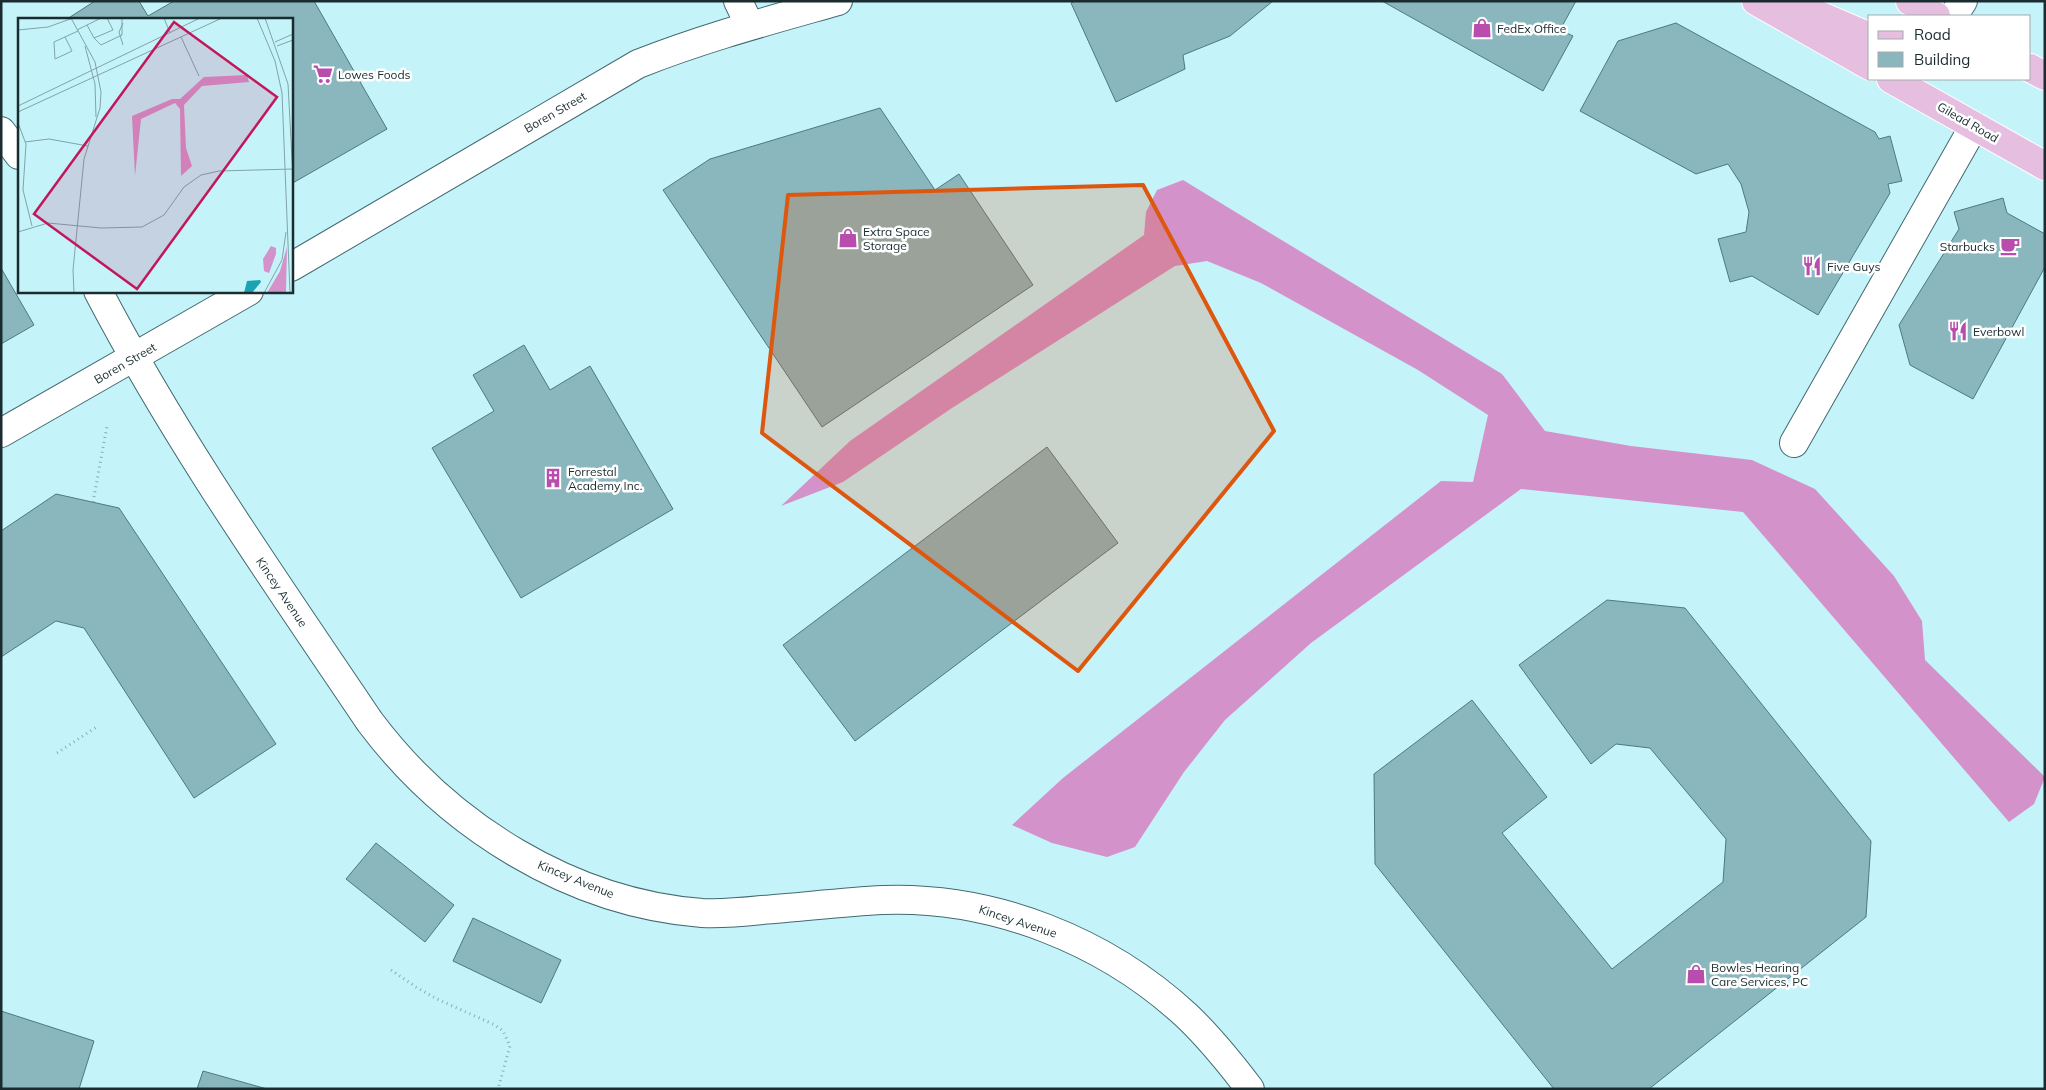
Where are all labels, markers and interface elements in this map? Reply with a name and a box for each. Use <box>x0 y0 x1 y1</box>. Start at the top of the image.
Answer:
legend <box>1868 15 2031 80</box>
shop icon: FedEx Office <box>1471 17 1493 39</box>
inset map <box>18 18 292 292</box>
place label: FedEx Office <box>1497 21 1566 36</box>
text: Road <box>1914 25 1951 44</box>
text: Building <box>1914 50 1970 69</box>
supermarket icon: Lowes Foods <box>312 63 334 85</box>
place label: Lowes Foods <box>338 67 411 82</box>
street label: Boren Street <box>521 88 589 136</box>
street label: Gilead Road <box>1935 99 2001 145</box>
place label: Extra Space Storage <box>863 224 930 253</box>
shop icon: Extra Space Storage <box>837 227 859 249</box>
cafe icon: Starbucks <box>1999 235 2021 257</box>
place label: Starbucks <box>1940 239 1995 254</box>
restaurant icon: Five Guys <box>1801 255 1823 277</box>
place label: Five Guys <box>1827 259 1880 274</box>
restaurant icon: Everbowl <box>1947 320 1969 342</box>
place label: Everbowl <box>1973 324 2024 339</box>
street label: Boren Street <box>91 339 159 387</box>
place label: Forrestal Academy Inc. <box>568 464 643 493</box>
building icon: Forrestal Academy Inc. <box>542 467 564 489</box>
street label: Kincey Avenue <box>253 554 311 630</box>
street label: Kincey Avenue <box>536 857 616 901</box>
street label: Kincey Avenue <box>977 901 1059 941</box>
place label: Bowles Hearing Care Services, PC <box>1711 960 1808 989</box>
shop icon: Bowles Hearing Care Services, PC <box>1685 963 1707 985</box>

